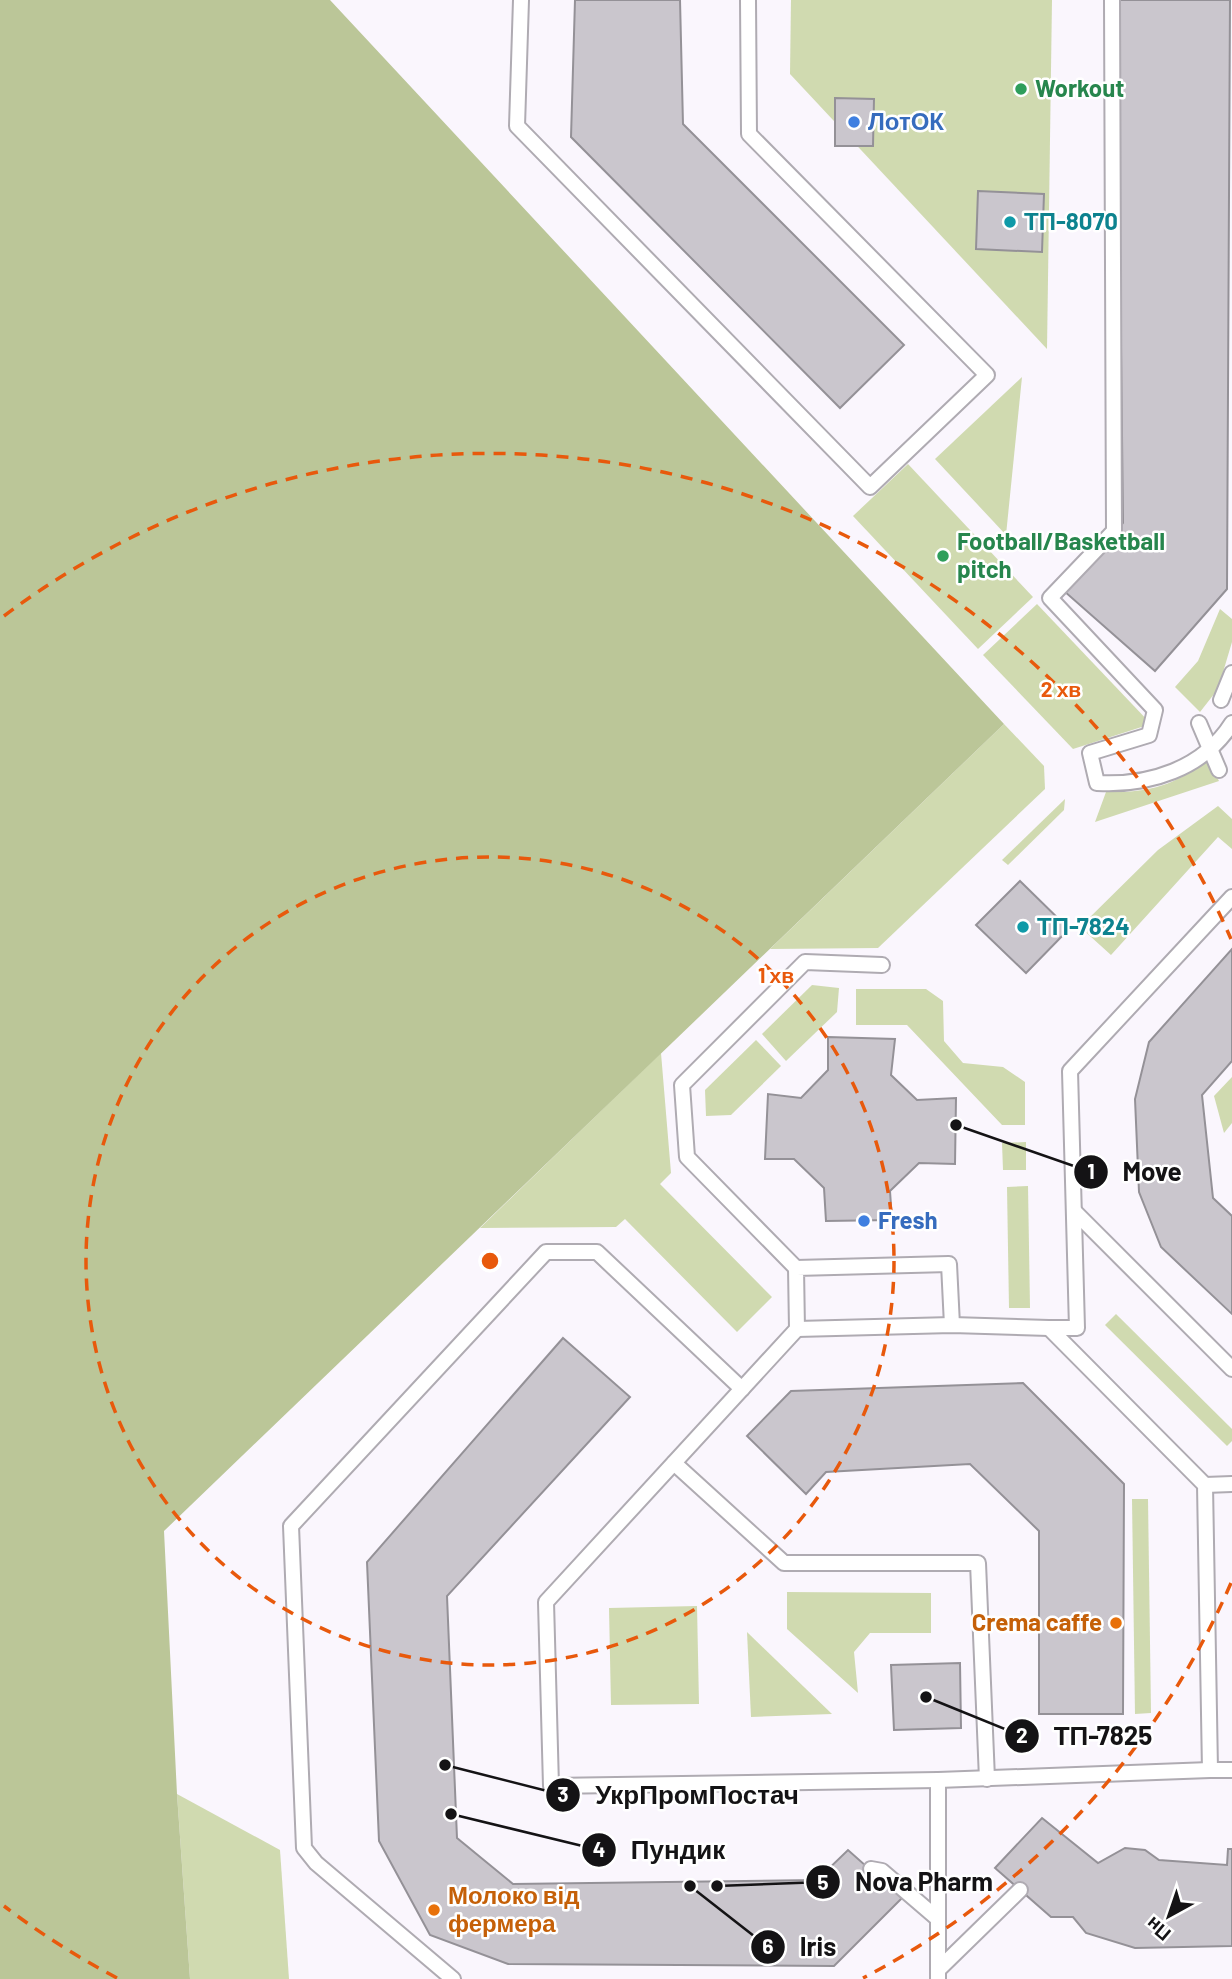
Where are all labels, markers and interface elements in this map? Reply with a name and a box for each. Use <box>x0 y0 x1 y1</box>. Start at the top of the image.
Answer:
place label: Workout <box>1035 73 1124 102</box>
marker: Workout <box>1013 81 1029 97</box>
place label: ЛотОК <box>868 106 944 135</box>
marker: ЛотОК <box>846 114 862 130</box>
place label: ТП-8070 <box>1024 206 1118 235</box>
marker: ТП-8070 <box>1002 214 1018 230</box>
place label: Football/Basketball pitch <box>957 526 1165 583</box>
marker: Football/Basketball pitch <box>935 548 951 564</box>
text: 2 хв <box>1041 676 1081 701</box>
place label: ТП-7824 <box>1037 911 1130 940</box>
marker: ТП-7824 <box>1015 919 1031 935</box>
text: 1 хв <box>758 962 794 987</box>
callout: Move <box>1073 1148 1195 1195</box>
text: Move <box>1122 1155 1182 1186</box>
text: 1 <box>1087 1158 1095 1183</box>
place label: Fresh <box>878 1205 938 1234</box>
marker: Fresh <box>856 1213 872 1229</box>
centre of rings <box>478 1249 502 1273</box>
place label: Crema caffe <box>972 1607 1102 1636</box>
marker: Crema caffe <box>1108 1615 1124 1631</box>
callout: ТП-7825 <box>1005 1712 1166 1759</box>
text: ТП-7825 <box>1054 1719 1152 1750</box>
text: 2 <box>1016 1722 1028 1747</box>
callout: УкрПромПостач <box>546 1771 813 1818</box>
text: УкрПромПостач <box>595 1778 799 1809</box>
text: 3 <box>557 1781 569 1806</box>
callout: Пундик <box>582 1826 739 1873</box>
text: Пундик <box>631 1833 726 1864</box>
text: 4 <box>593 1836 605 1861</box>
callout: Nova Pharm <box>806 1859 1007 1906</box>
text: Nova Pharm <box>855 1865 993 1896</box>
text: 5 <box>817 1869 829 1894</box>
place label: Молоко від фермера <box>448 1880 579 1937</box>
north arrow <box>1134 1881 1204 1951</box>
marker: Молоко від фермера <box>426 1902 442 1918</box>
text: Пн <box>1141 1913 1175 1946</box>
callout: Iris <box>751 1924 850 1971</box>
text: Iris <box>800 1930 836 1961</box>
text: 6 <box>762 1933 774 1958</box>

